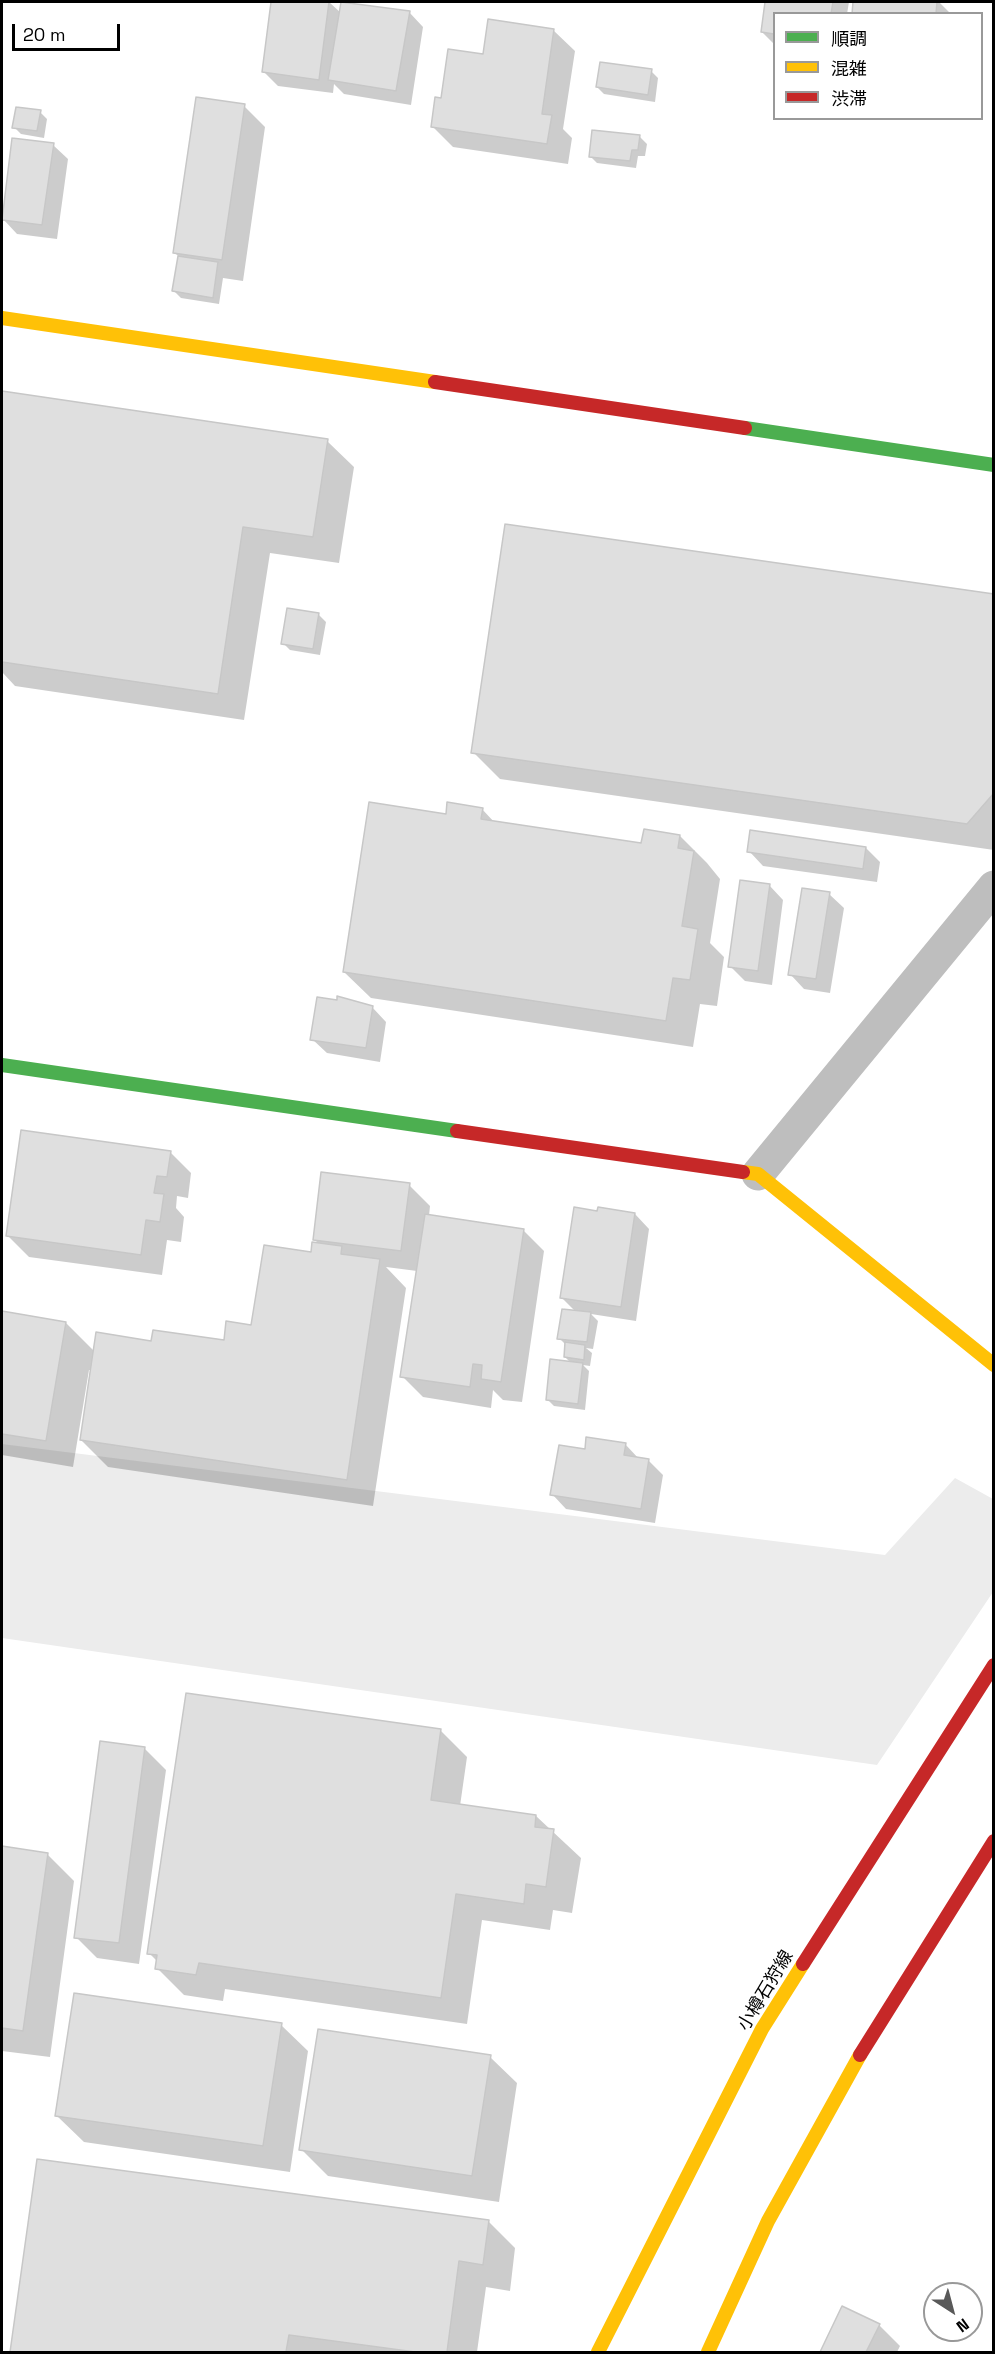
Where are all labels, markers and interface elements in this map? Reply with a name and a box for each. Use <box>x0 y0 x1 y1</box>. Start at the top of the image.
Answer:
scale bar <box>15 12 123 50</box>
legend <box>773 12 983 120</box>
text: 20 m <box>23 23 66 46</box>
text: 順調 <box>831 27 867 50</box>
text: 混雑 <box>831 57 867 80</box>
text: 渋滞 <box>831 87 867 110</box>
street label: 小樽石狩線 <box>734 1947 798 2035</box>
north arrow <box>923 2282 983 2342</box>
text: N <box>952 2314 973 2337</box>

